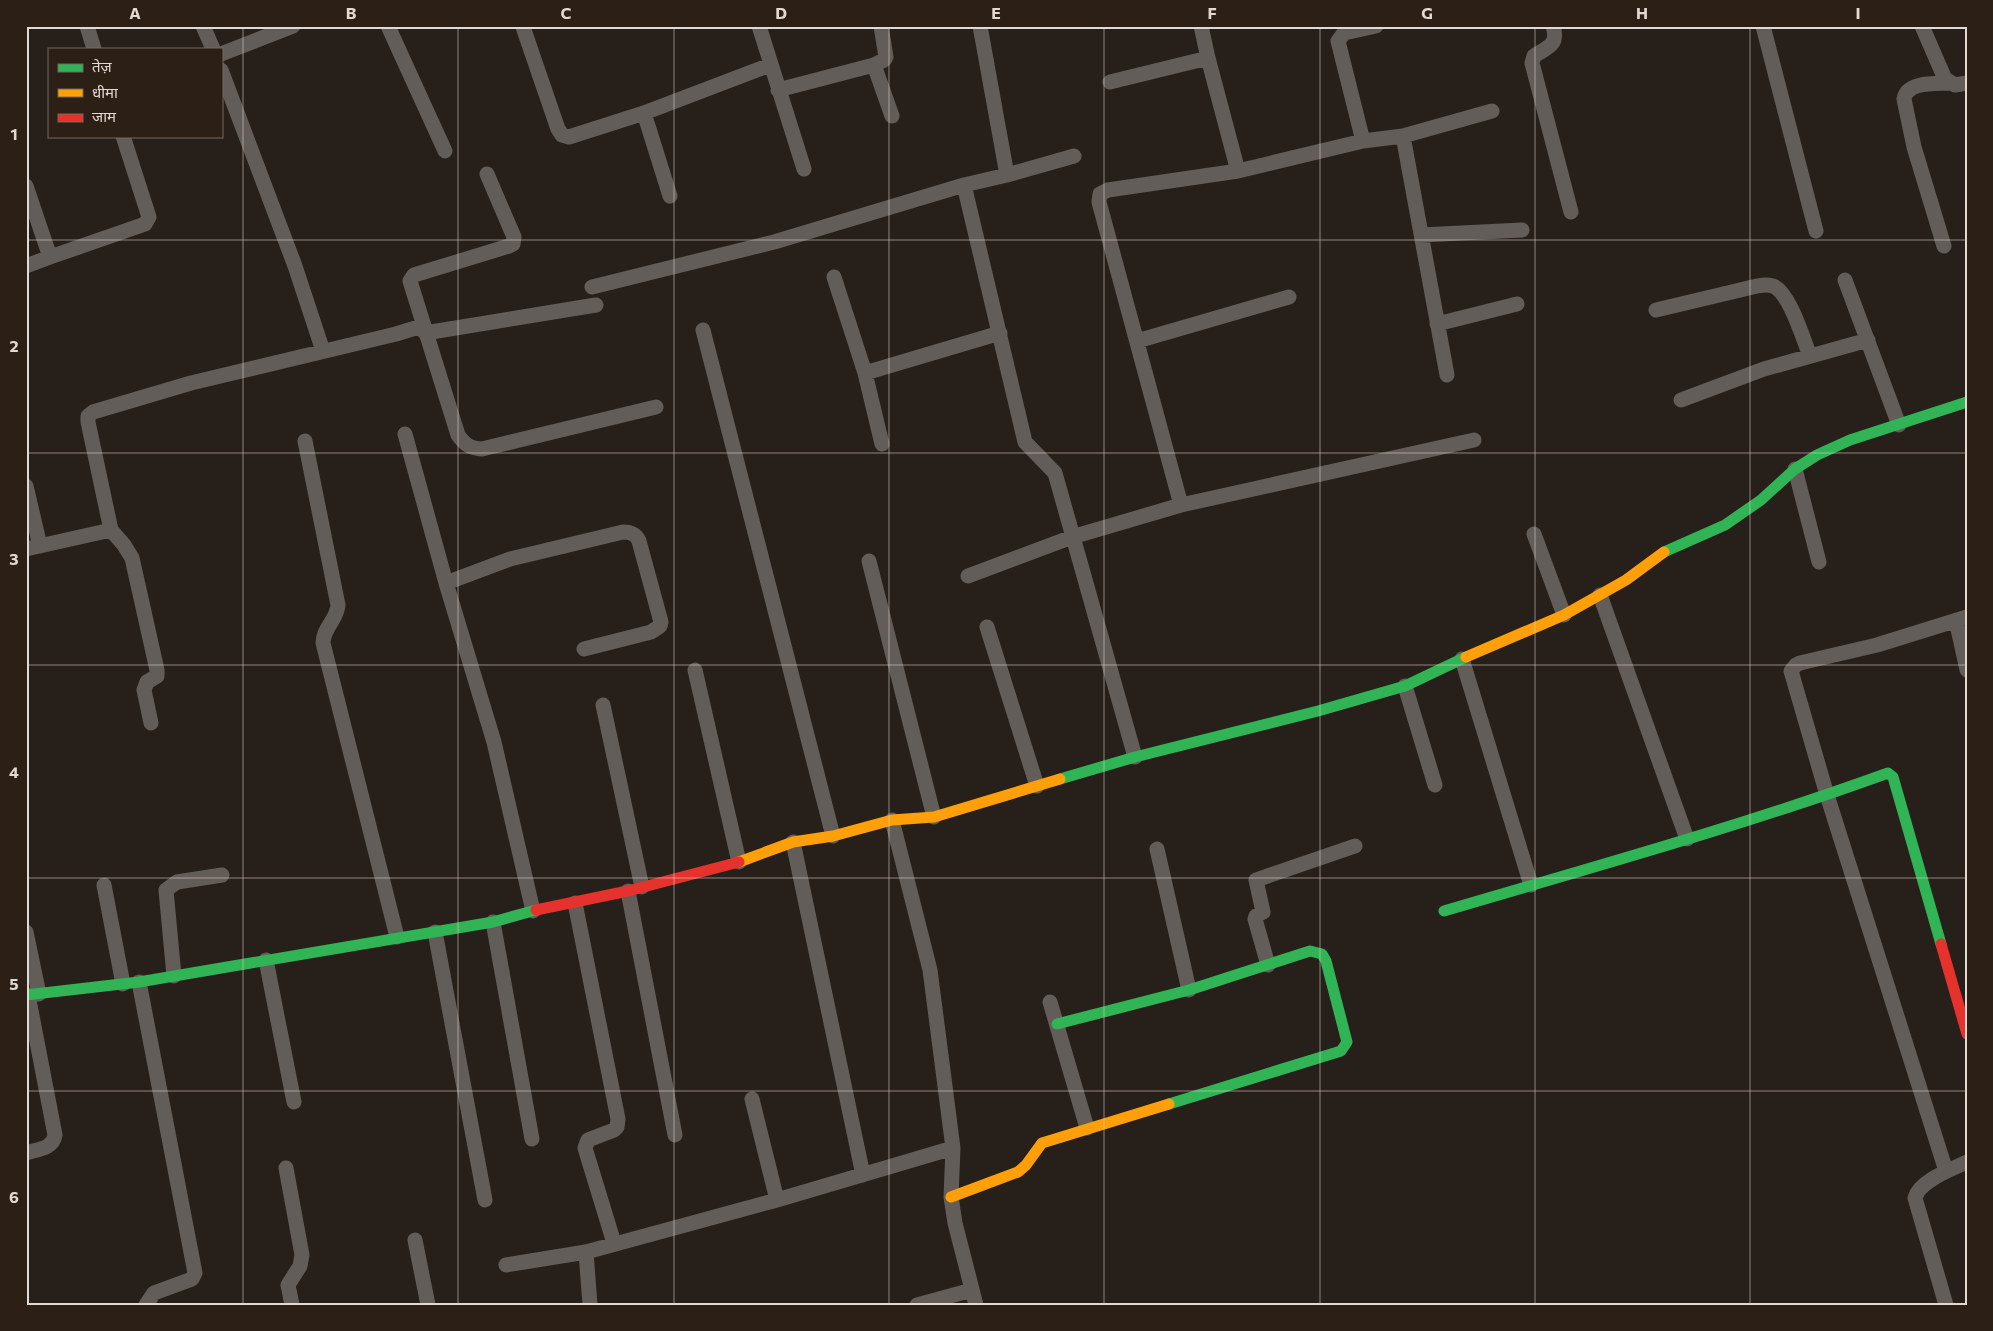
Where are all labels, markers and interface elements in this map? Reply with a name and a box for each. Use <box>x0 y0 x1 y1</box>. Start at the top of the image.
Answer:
text: A <box>129 3 141 22</box>
text: B <box>346 3 357 22</box>
text: C <box>561 3 572 22</box>
text: D <box>775 3 787 22</box>
text: E <box>991 3 1001 22</box>
text: F <box>1207 3 1217 22</box>
text: G <box>1421 3 1433 22</box>
text: H <box>1636 3 1648 22</box>
text: I <box>1855 3 1861 22</box>
legend <box>48 48 222 138</box>
text: तेज़ <box>92 57 113 75</box>
text: धीमा <box>92 83 119 101</box>
text: जाम <box>92 107 117 125</box>
text: 1 <box>10 124 18 143</box>
text: 2 <box>9 336 19 355</box>
text: 3 <box>9 549 19 568</box>
text: 4 <box>9 762 19 781</box>
text: 5 <box>9 974 19 993</box>
text: 6 <box>9 1187 19 1206</box>

